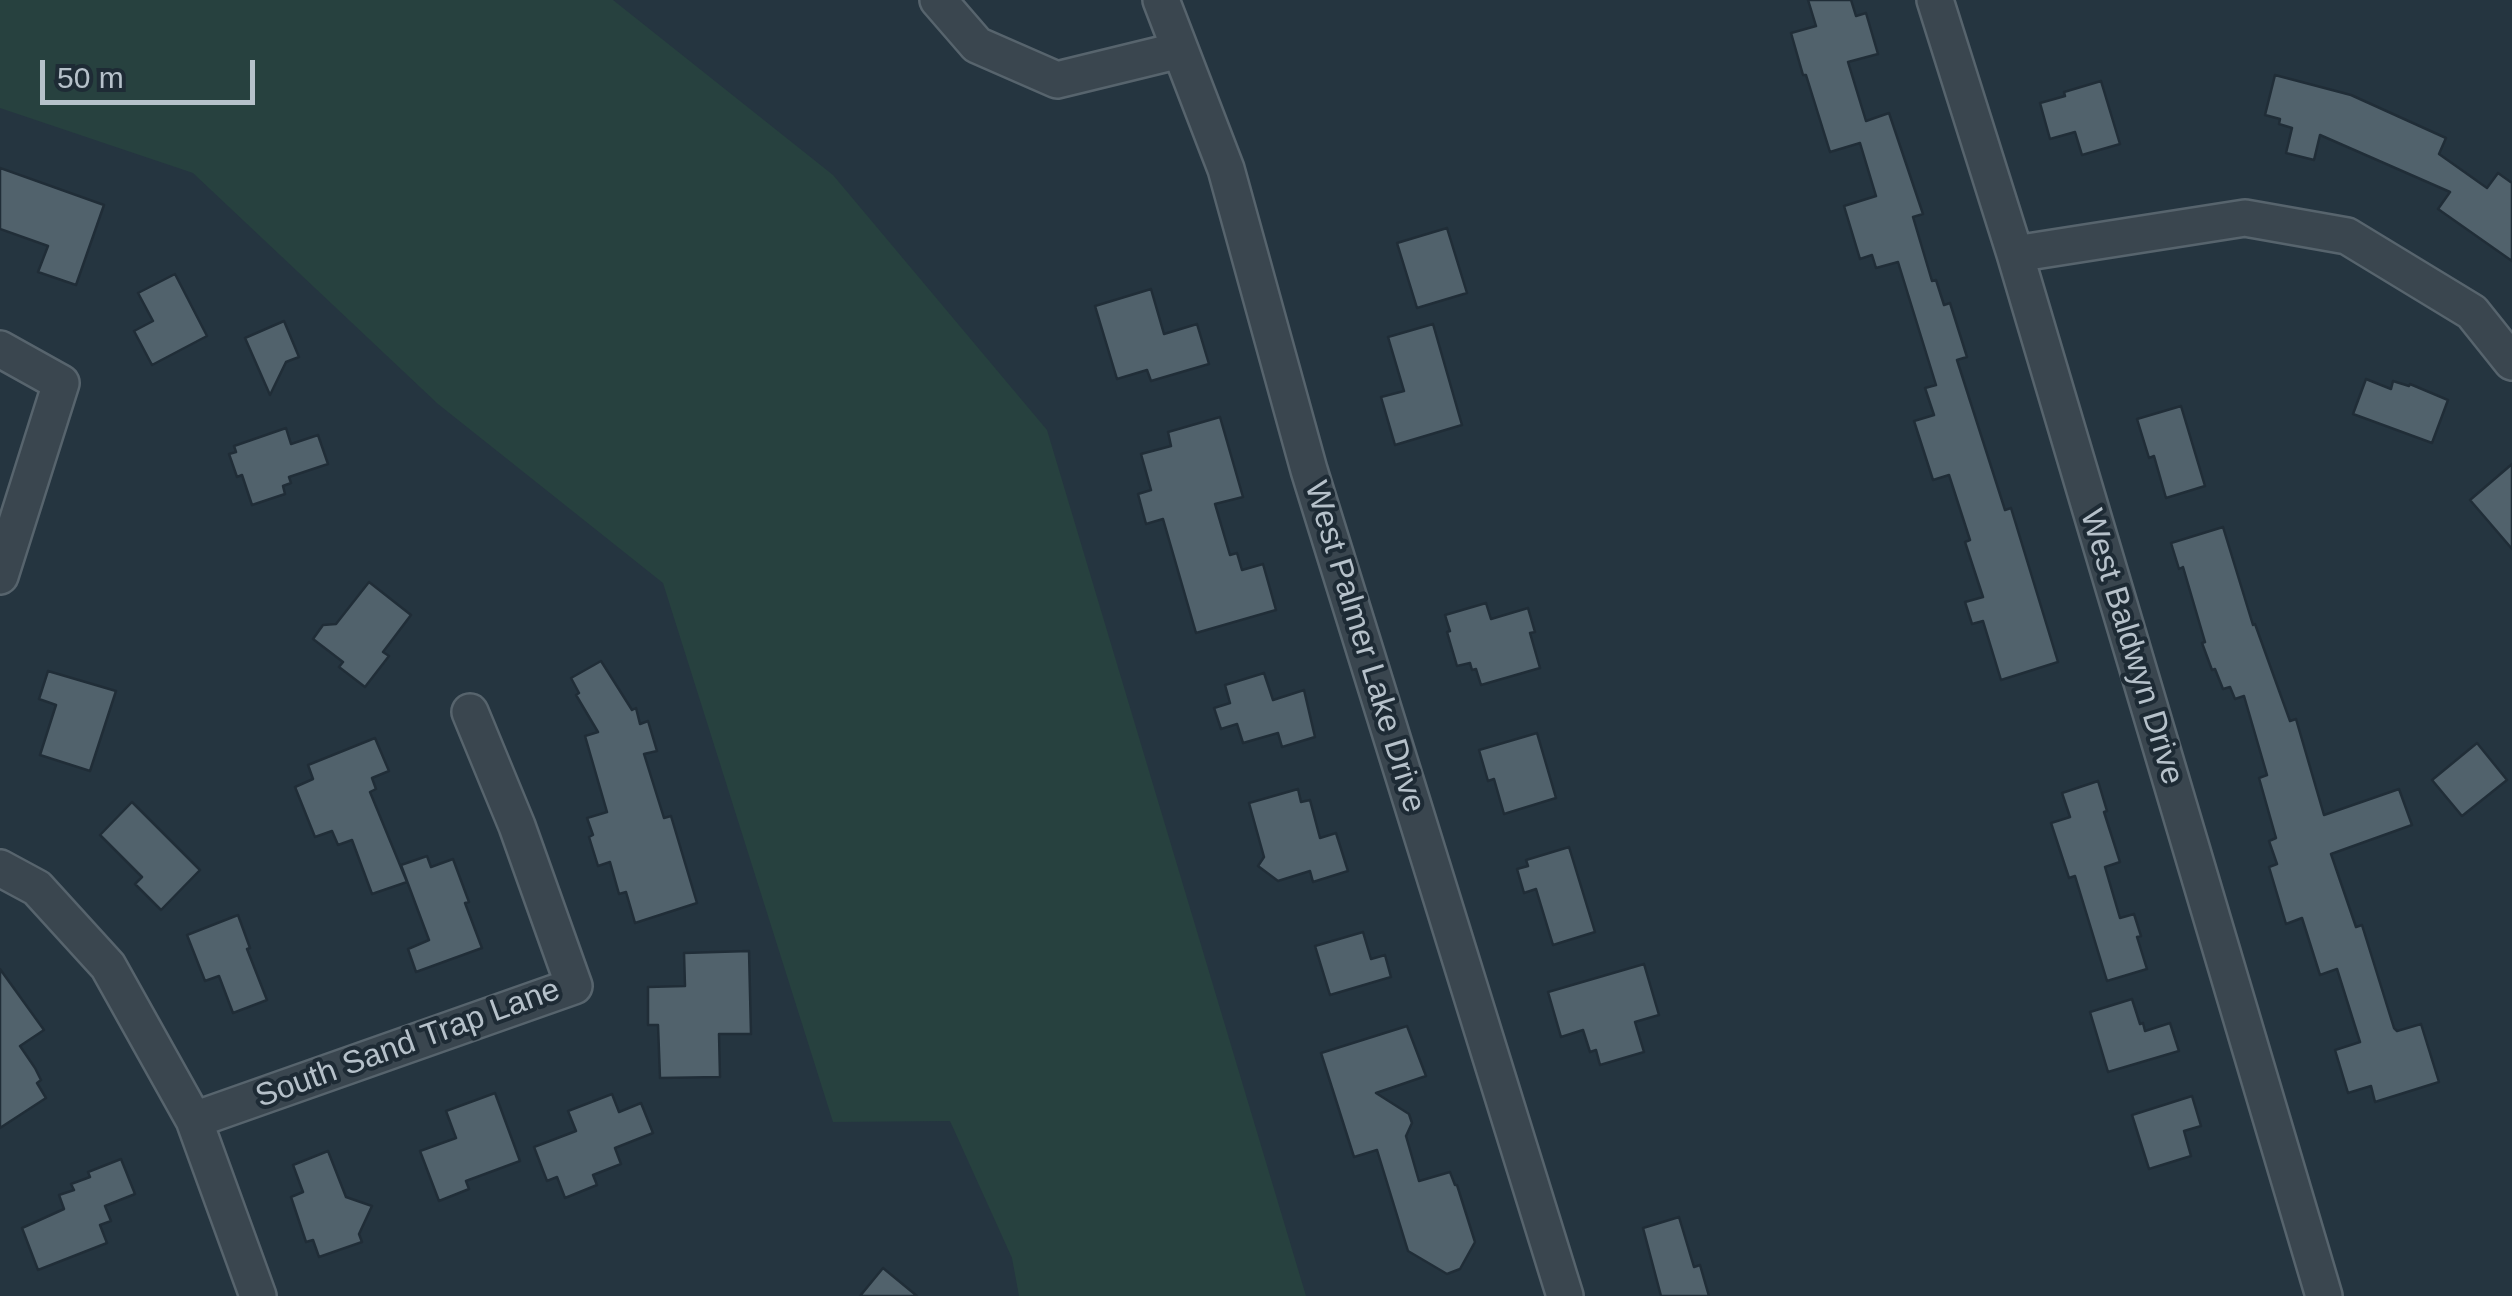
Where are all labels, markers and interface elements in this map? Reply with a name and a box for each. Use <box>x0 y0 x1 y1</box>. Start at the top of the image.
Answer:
scale bar <box>45 40 260 102</box>
text: 50 m <box>57 61 124 94</box>
street label: West Palmer Lake Drive <box>1295 477 1433 817</box>
street label: West Baldwyn Drive <box>2071 505 2191 789</box>
street label: South Sand Trap Lane <box>251 971 565 1117</box>

